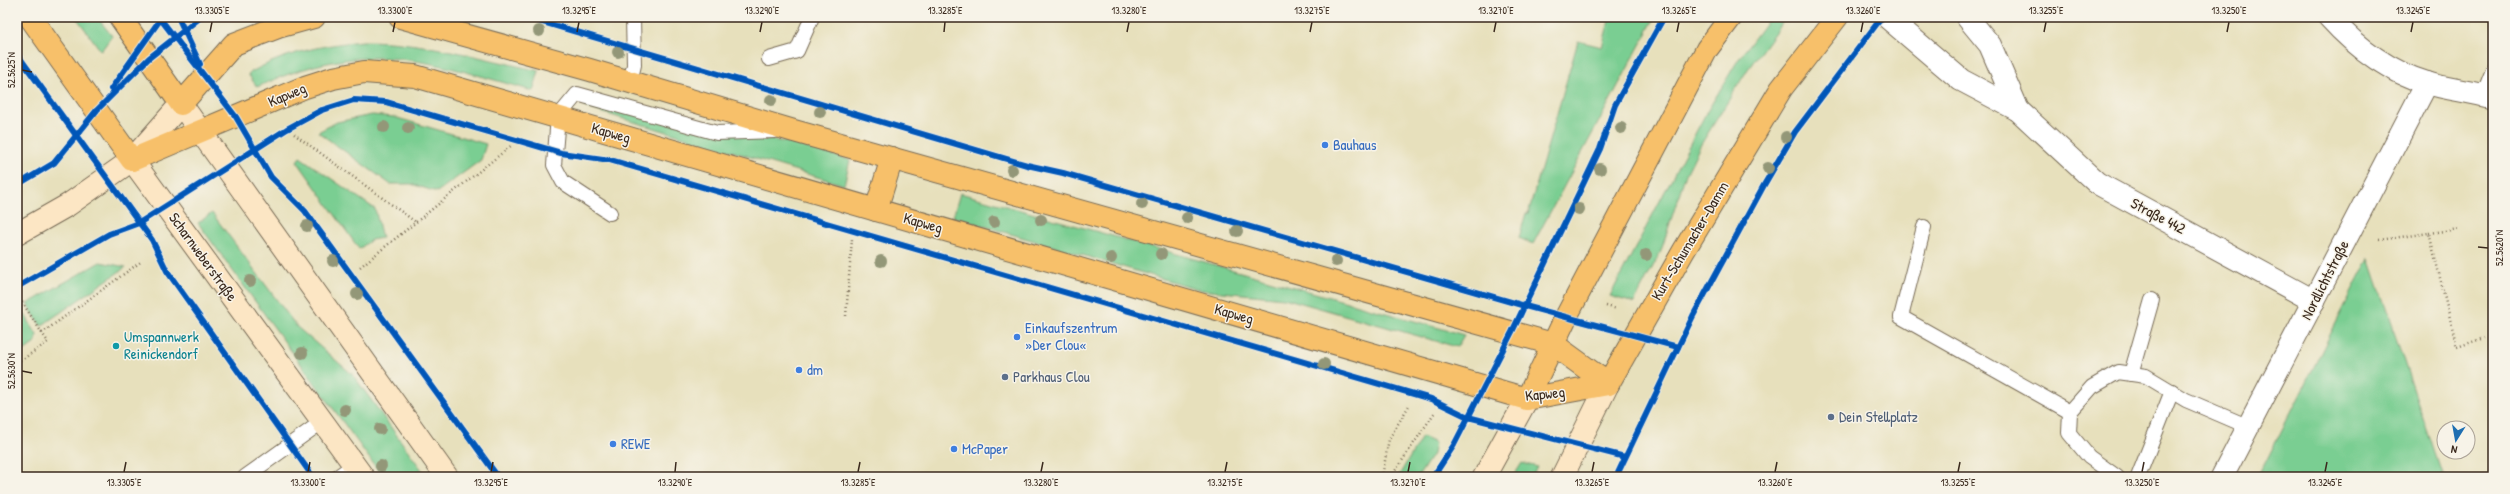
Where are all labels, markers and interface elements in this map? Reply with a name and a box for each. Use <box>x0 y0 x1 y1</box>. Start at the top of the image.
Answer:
text: 13.3305°E <box>195 4 230 17</box>
text: 13.3300°E <box>378 4 413 17</box>
text: 13.3295°E <box>562 4 597 17</box>
text: 13.3290°E <box>745 4 780 17</box>
text: 13.3285°E <box>928 4 963 17</box>
text: 13.3280°E <box>1112 4 1147 17</box>
text: 13.3275°E <box>1294 4 1330 17</box>
text: 13.3270°E <box>1478 4 1514 17</box>
text: 13.3265°E <box>1662 4 1697 17</box>
text: 13.3260°E <box>1846 4 1881 17</box>
text: 13.3255°E <box>2029 4 2064 17</box>
text: 13.3250°E <box>2212 4 2247 17</box>
text: 13.3245°E <box>2396 4 2431 17</box>
text: 52.5625°N <box>5 52 18 88</box>
street label: Kapweg <box>264 77 309 112</box>
street label: Kapweg <box>589 117 633 148</box>
place label: Bauhaus <box>1333 134 1377 155</box>
marker: Bauhaus <box>1320 140 1330 150</box>
street label: Kurt-Schumacher-Damm <box>1646 177 1733 304</box>
street label: Straße 442 <box>2127 192 2189 239</box>
street label: Kapweg <box>901 207 945 238</box>
street label: Scharnweberstraße <box>164 208 243 305</box>
text: 52.5620°N <box>2493 230 2506 266</box>
street label: Nordlichtstraße <box>2295 236 2354 323</box>
street label: Kapweg <box>1212 298 1256 329</box>
place label: Einkaufszentrum »Der Clou« <box>1025 317 1117 355</box>
place label: Umspannwerk Reinickendorf <box>124 326 199 364</box>
marker: Einkaufszentrum »Der Clou« <box>1012 332 1022 342</box>
marker: Umspannwerk Reinickendorf <box>111 341 121 351</box>
text: 52.5630°N <box>5 353 18 389</box>
place label: dm <box>807 359 823 380</box>
marker: dm <box>794 365 804 375</box>
place label: Parkhaus Clou <box>1013 366 1090 387</box>
marker: Parkhaus Clou <box>1000 372 1010 382</box>
street label: Kapweg <box>1524 381 1566 406</box>
place label: Dein Stellplatz <box>1839 406 1919 427</box>
marker: Dein Stellplatz <box>1826 412 1836 422</box>
north arrow <box>2436 420 2476 460</box>
place label: REWE <box>621 433 651 454</box>
place label: McPaper <box>962 438 1008 459</box>
marker: REWE <box>608 439 618 449</box>
text: N <box>2450 442 2458 457</box>
marker: McPaper <box>949 444 959 454</box>
text: 13.3305°E <box>107 476 142 489</box>
text: 13.3300°E <box>291 476 326 489</box>
text: 13.3295°E <box>474 476 509 489</box>
text: 13.3290°E <box>658 476 693 489</box>
text: 13.3285°E <box>841 476 876 489</box>
text: 13.3280°E <box>1024 476 1059 489</box>
text: 13.3275°E <box>1207 476 1243 489</box>
text: 13.3270°E <box>1390 476 1426 489</box>
text: 13.3265°E <box>1575 476 1610 489</box>
text: 13.3260°E <box>1758 476 1793 489</box>
text: 13.3255°E <box>1941 476 1976 489</box>
text: 13.3250°E <box>2125 476 2160 489</box>
text: 13.3245°E <box>2308 476 2343 489</box>

